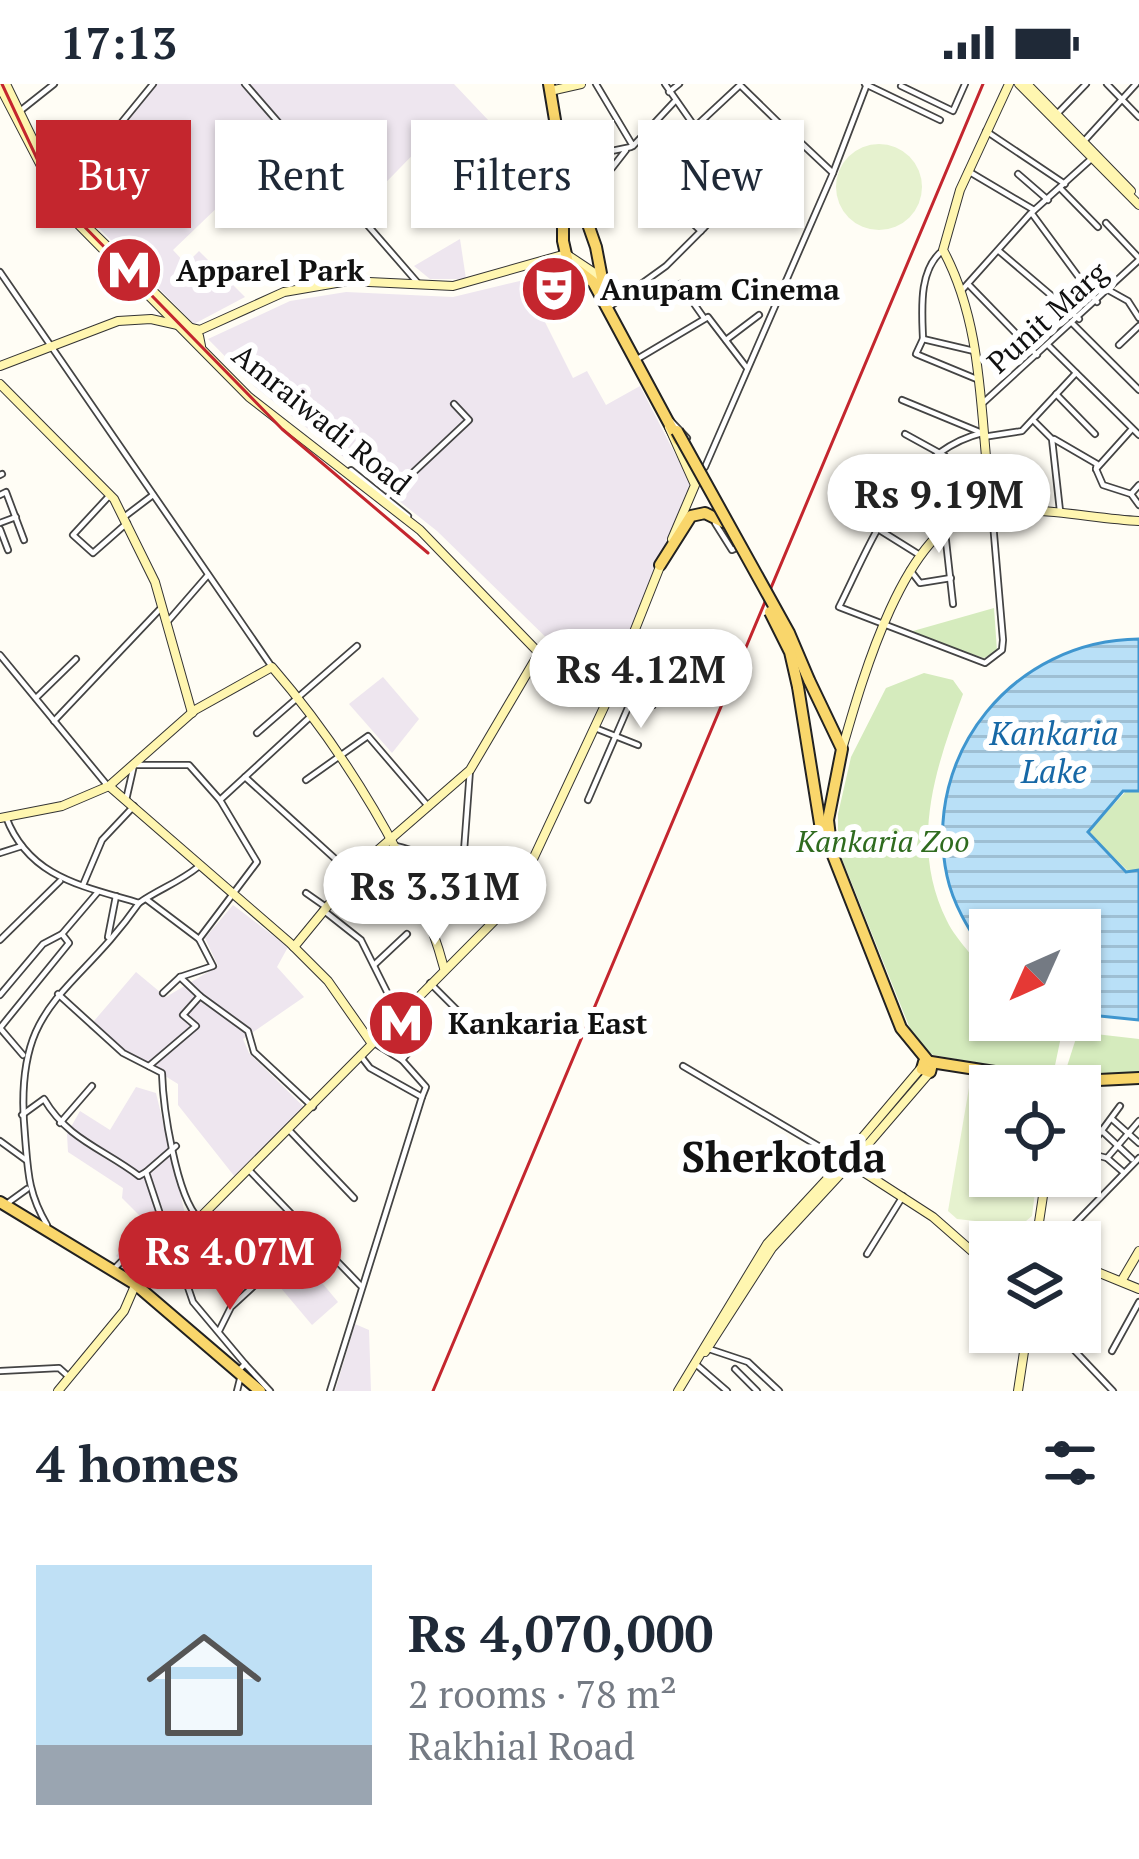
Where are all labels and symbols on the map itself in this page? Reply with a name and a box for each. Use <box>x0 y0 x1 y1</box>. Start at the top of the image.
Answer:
metro station icon: Apparel Park <box>94 235 164 305</box>
place label: Apparel Park <box>176 250 365 290</box>
street label: Punit Marg <box>978 252 1117 382</box>
theatre icon: Anupam Cinema <box>519 254 589 324</box>
place label: Anupam Cinema <box>600 269 840 309</box>
street label: Amraiwadi Road <box>224 335 420 503</box>
pin: Rs 9.19M <box>815 454 1063 556</box>
pin: Rs 4.12M <box>517 629 765 731</box>
water label: Kankaria Lake <box>989 711 1118 792</box>
park label: Kankaria Zoo <box>795 821 970 861</box>
pin: Rs 3.31M <box>311 846 559 948</box>
north arrow <box>969 909 1101 1041</box>
metro station icon: Kankaria East <box>366 988 436 1058</box>
place label: Kankaria East <box>448 1003 648 1043</box>
district label: Sherkotda <box>682 1128 886 1184</box>
pin: Rs 4.07M <box>106 1211 354 1313</box>

